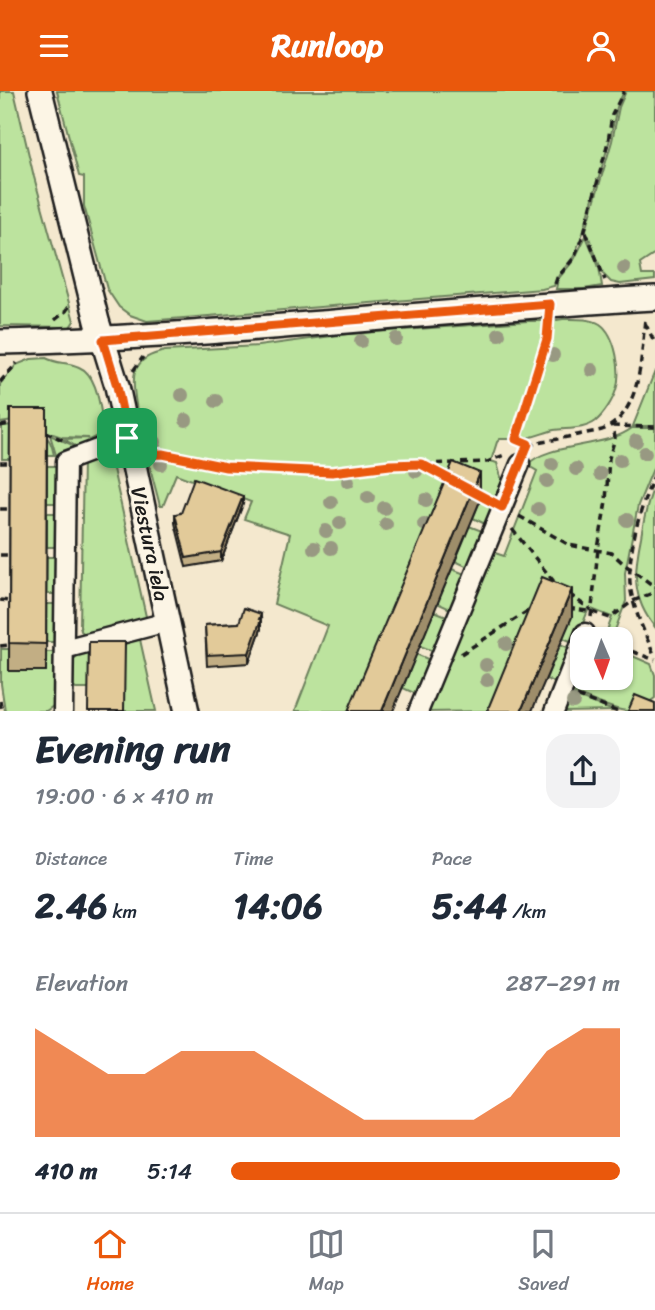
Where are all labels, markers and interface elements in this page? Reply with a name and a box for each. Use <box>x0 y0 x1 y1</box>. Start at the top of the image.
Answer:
text: Runloop <box>272 17 383 74</box>
icon: menu <box>35 27 73 65</box>
icon: person <box>582 27 620 65</box>
pin <box>97 408 157 468</box>
icon: arrive <box>108 419 146 457</box>
street label: Viestura iela <box>119 483 181 605</box>
north arrow <box>570 627 634 689</box>
map controls <box>570 627 633 690</box>
text: Evening run <box>35 716 231 783</box>
button: share <box>546 734 620 808</box>
text: 19:00 · 6 × 410 m <box>35 776 213 817</box>
text: Distance <box>35 842 107 875</box>
text: Time <box>233 842 274 875</box>
text: Pace <box>432 842 472 875</box>
text: 2.46 <box>35 875 108 937</box>
text: 14:06 <box>233 875 323 937</box>
text: 5:44 <box>432 875 507 937</box>
text: km <box>108 895 137 928</box>
text: /km <box>507 895 546 928</box>
text: Elevation <box>35 963 128 1004</box>
text: 287–291 m <box>506 963 620 1004</box>
text: 410 m <box>35 1151 97 1192</box>
text: 5:14 <box>147 1151 192 1192</box>
tab: Home <box>87 1225 134 1300</box>
tab: Map <box>307 1225 345 1300</box>
tab: Saved <box>518 1225 568 1300</box>

